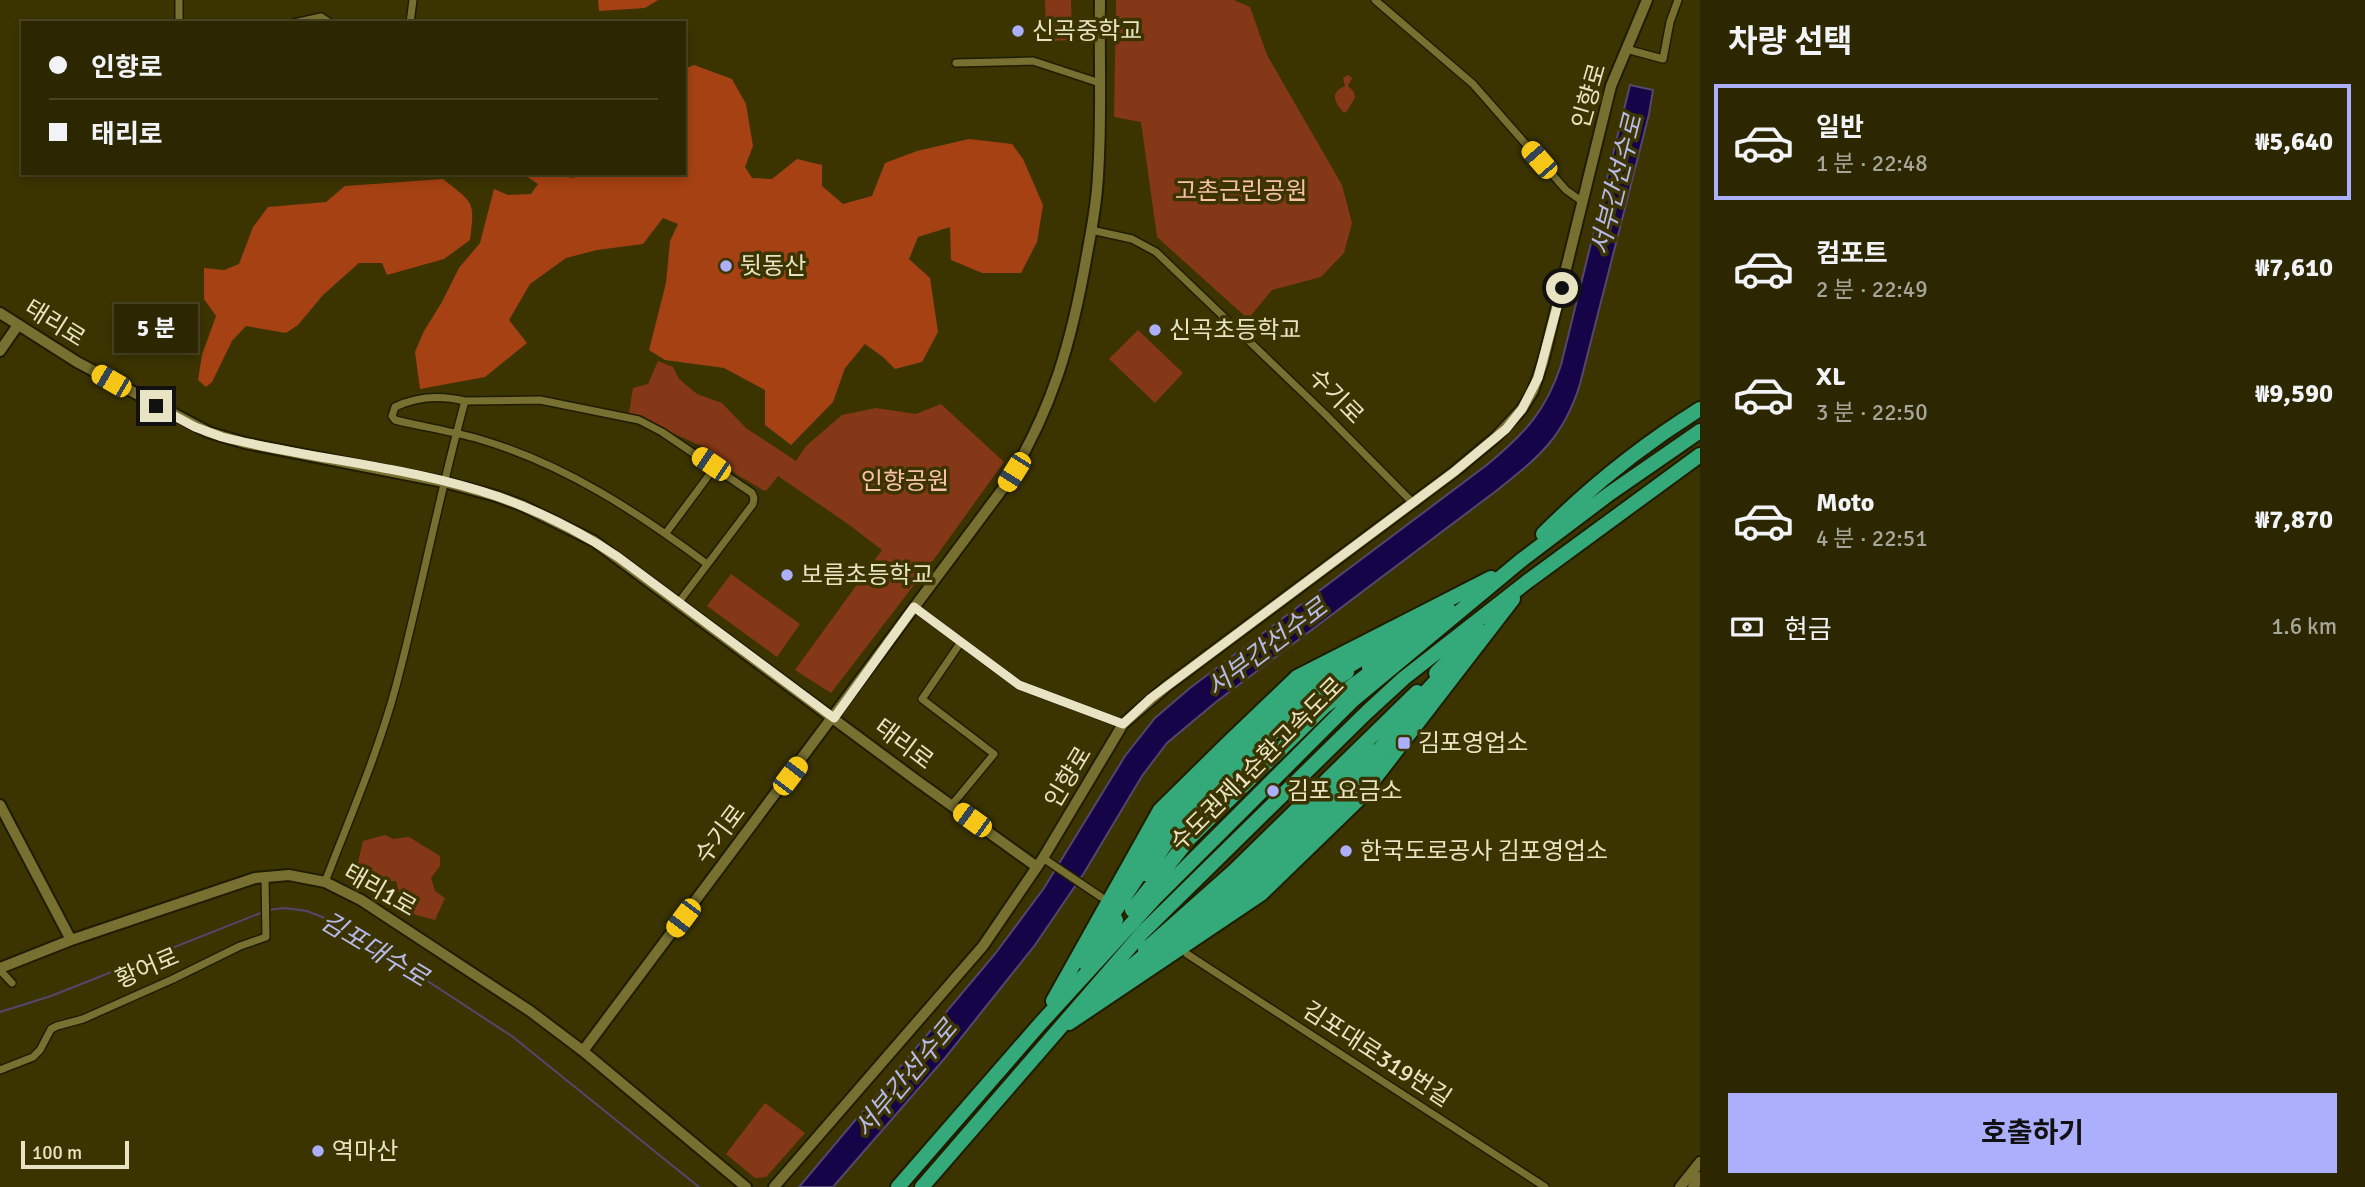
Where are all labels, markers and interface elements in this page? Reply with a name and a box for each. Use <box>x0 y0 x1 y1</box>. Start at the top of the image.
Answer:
place label: 신곡중학교 <box>1032 16 1142 46</box>
text: 차량 선택 <box>1728 22 1853 61</box>
marker: 신곡중학교 <box>1010 23 1026 39</box>
text: 인향로 <box>91 52 163 84</box>
street label: 인향로 <box>1565 60 1613 132</box>
water label: 서부간선수로 <box>1584 110 1650 259</box>
icon: car <box>1732 111 1795 174</box>
text: 일반 <box>1816 112 1864 144</box>
text: 태리로 <box>91 119 163 151</box>
text: ₩5,640 <box>2255 126 2333 158</box>
car <box>1518 137 1561 183</box>
text: 1 분 · 22:48 <box>1816 149 1928 178</box>
park label: 고촌근린공원 <box>1175 176 1307 206</box>
icon: car <box>1732 237 1795 300</box>
text: 컴포트 <box>1816 238 1888 270</box>
place label: 뒷동산 <box>740 251 806 281</box>
text: ₩7,610 <box>2255 252 2333 284</box>
marker: 뒷동산 <box>718 258 734 274</box>
route start <box>1546 272 1578 304</box>
text: 2 분 · 22:49 <box>1816 275 1928 304</box>
street label: 태리로 <box>19 293 91 353</box>
callout: 5 분 <box>114 304 198 354</box>
text: 5 분 <box>137 314 175 343</box>
place label: 신곡초등학교 <box>1169 315 1301 345</box>
marker: 신곡초등학교 <box>1147 322 1163 338</box>
car <box>88 361 135 401</box>
text: XL <box>1816 361 1846 393</box>
street label: 수기로 <box>1302 362 1370 430</box>
icon: car <box>1732 363 1795 426</box>
text: ₩9,590 <box>2255 378 2333 410</box>
route end <box>140 390 172 422</box>
text: 3 분 · 22:50 <box>1816 398 1928 427</box>
car <box>688 444 735 484</box>
car <box>994 449 1035 495</box>
park label: 인향공원 <box>861 466 949 496</box>
text: Moto <box>1816 487 1874 519</box>
icon: car <box>1732 489 1795 552</box>
text: ₩7,870 <box>2255 504 2333 536</box>
text: 4 분 · 22:51 <box>1816 524 1928 553</box>
place label: 보름초등학교 <box>801 560 933 590</box>
marker: 보름초등학교 <box>779 567 795 583</box>
water label: 서부간선수로 <box>1200 591 1335 704</box>
icon: cash <box>1728 608 1766 646</box>
text: 1.6 km <box>2271 612 2337 641</box>
text: 현금 <box>1784 614 1832 646</box>
street label: 수도권제1순환고속도로 <box>1164 671 1350 857</box>
street label: 태리로 <box>869 712 939 776</box>
place label: 김포영업소 <box>1418 728 1528 758</box>
marker: 김포영업소 <box>1396 735 1412 751</box>
street label: 인향로 <box>1038 741 1098 813</box>
car <box>769 753 812 799</box>
place label: 김포 요금소 <box>1287 776 1403 806</box>
marker: 김포 요금소 <box>1265 783 1281 799</box>
street label: 수기로 <box>688 799 752 869</box>
car <box>949 799 996 841</box>
place label: 한국도로공사 김포영업소 <box>1360 836 1608 866</box>
marker: 한국도로공사 김포영업소 <box>1338 843 1354 859</box>
street label: 태리1로 <box>338 857 422 923</box>
car <box>662 895 705 941</box>
water label: 김포대수로 <box>314 905 434 995</box>
street label: 황어로 <box>111 941 183 995</box>
street label: 김포대로319번길 <box>1297 995 1457 1113</box>
water label: 서부간선수로 <box>848 1013 965 1144</box>
button: 호출하기 <box>1728 1093 2337 1173</box>
place label: 역마산 <box>332 1136 398 1166</box>
scale bar <box>21 1138 130 1170</box>
text: 100 m <box>32 1141 82 1165</box>
marker: 역마산 <box>310 1143 326 1159</box>

